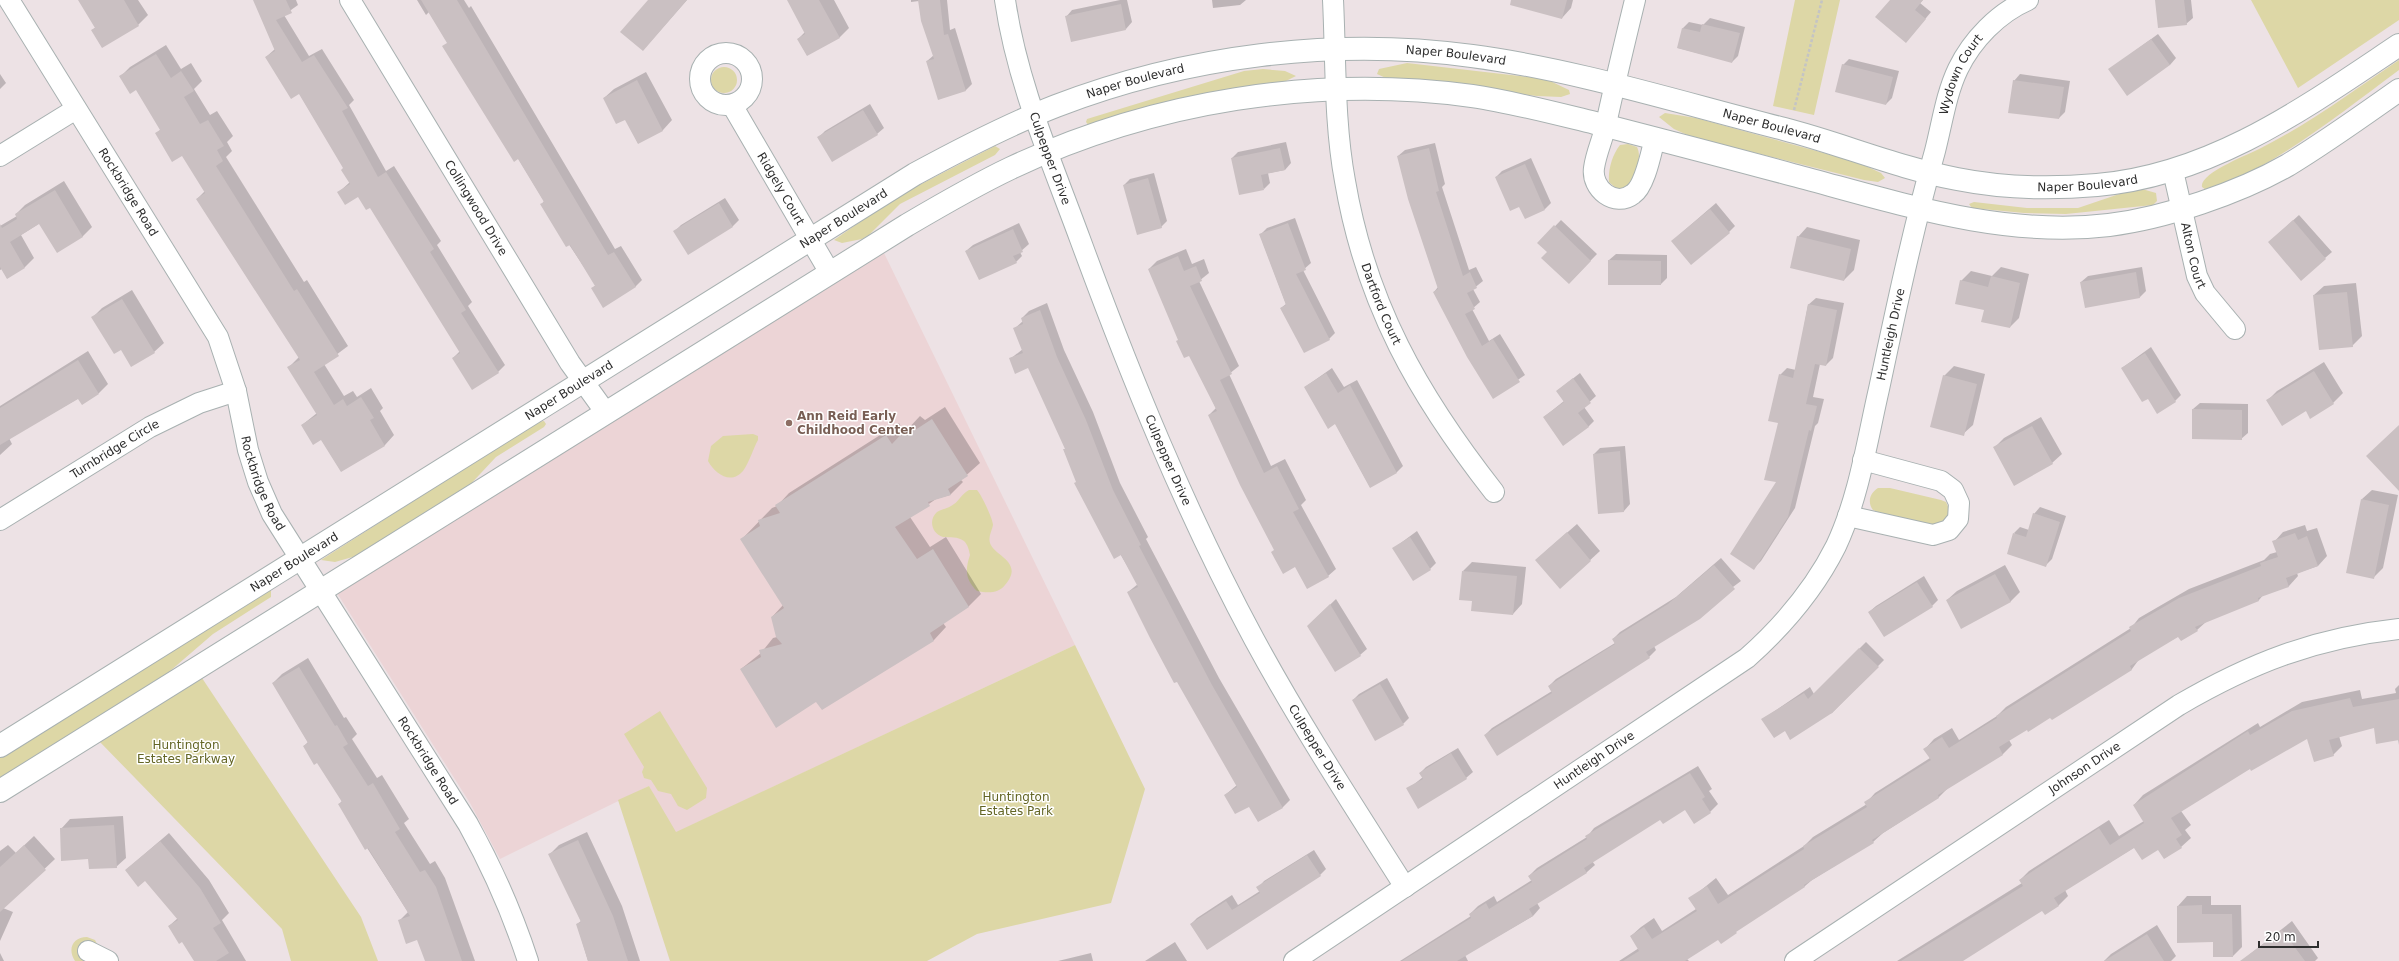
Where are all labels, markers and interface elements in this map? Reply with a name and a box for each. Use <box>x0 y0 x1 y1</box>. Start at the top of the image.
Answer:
street label: Wydown Court <box>1937 31 1986 116</box>
street label: Naper Boulevard <box>1405 43 1507 68</box>
street label: Naper Boulevard <box>1085 61 1186 101</box>
street label: Naper Boulevard <box>1721 106 1822 146</box>
street label: Culpepper Drive <box>1027 110 1074 207</box>
street label: Rockbridge Road <box>95 145 161 239</box>
street label: Ridgely Court <box>754 150 808 228</box>
street label: Collingwood Drive <box>442 158 510 258</box>
street label: Naper Boulevard <box>2037 172 2139 194</box>
street label: Naper Boulevard <box>797 186 890 251</box>
street label: Alton Court <box>2178 221 2209 291</box>
street label: Dartford Court <box>1358 261 1404 347</box>
street label: Huntleigh Drive <box>1874 287 1908 382</box>
street label: Naper Boulevard <box>522 358 615 423</box>
place label: Ann Reid Early Childhood Center <box>797 409 914 437</box>
street label: Culpepper Drive <box>1142 413 1194 508</box>
street label: Turnbridge Circle <box>67 417 161 482</box>
marker: Ann Reid Early Childhood Center <box>784 418 794 428</box>
street label: Rockbridge Road <box>238 435 288 533</box>
street label: Naper Boulevard <box>248 529 341 595</box>
street label: Culpepper Drive <box>1286 702 1349 793</box>
street label: Rockbridge Road <box>395 714 461 807</box>
street label: Huntleigh Drive <box>1551 728 1637 792</box>
park label: Huntington Estates Parkway <box>137 738 235 766</box>
street label: Johnson Drive <box>2045 739 2123 797</box>
park label: Huntington Estates Park <box>979 790 1053 818</box>
scale bar <box>2259 923 2318 949</box>
text: 20 m <box>2265 930 2296 944</box>

